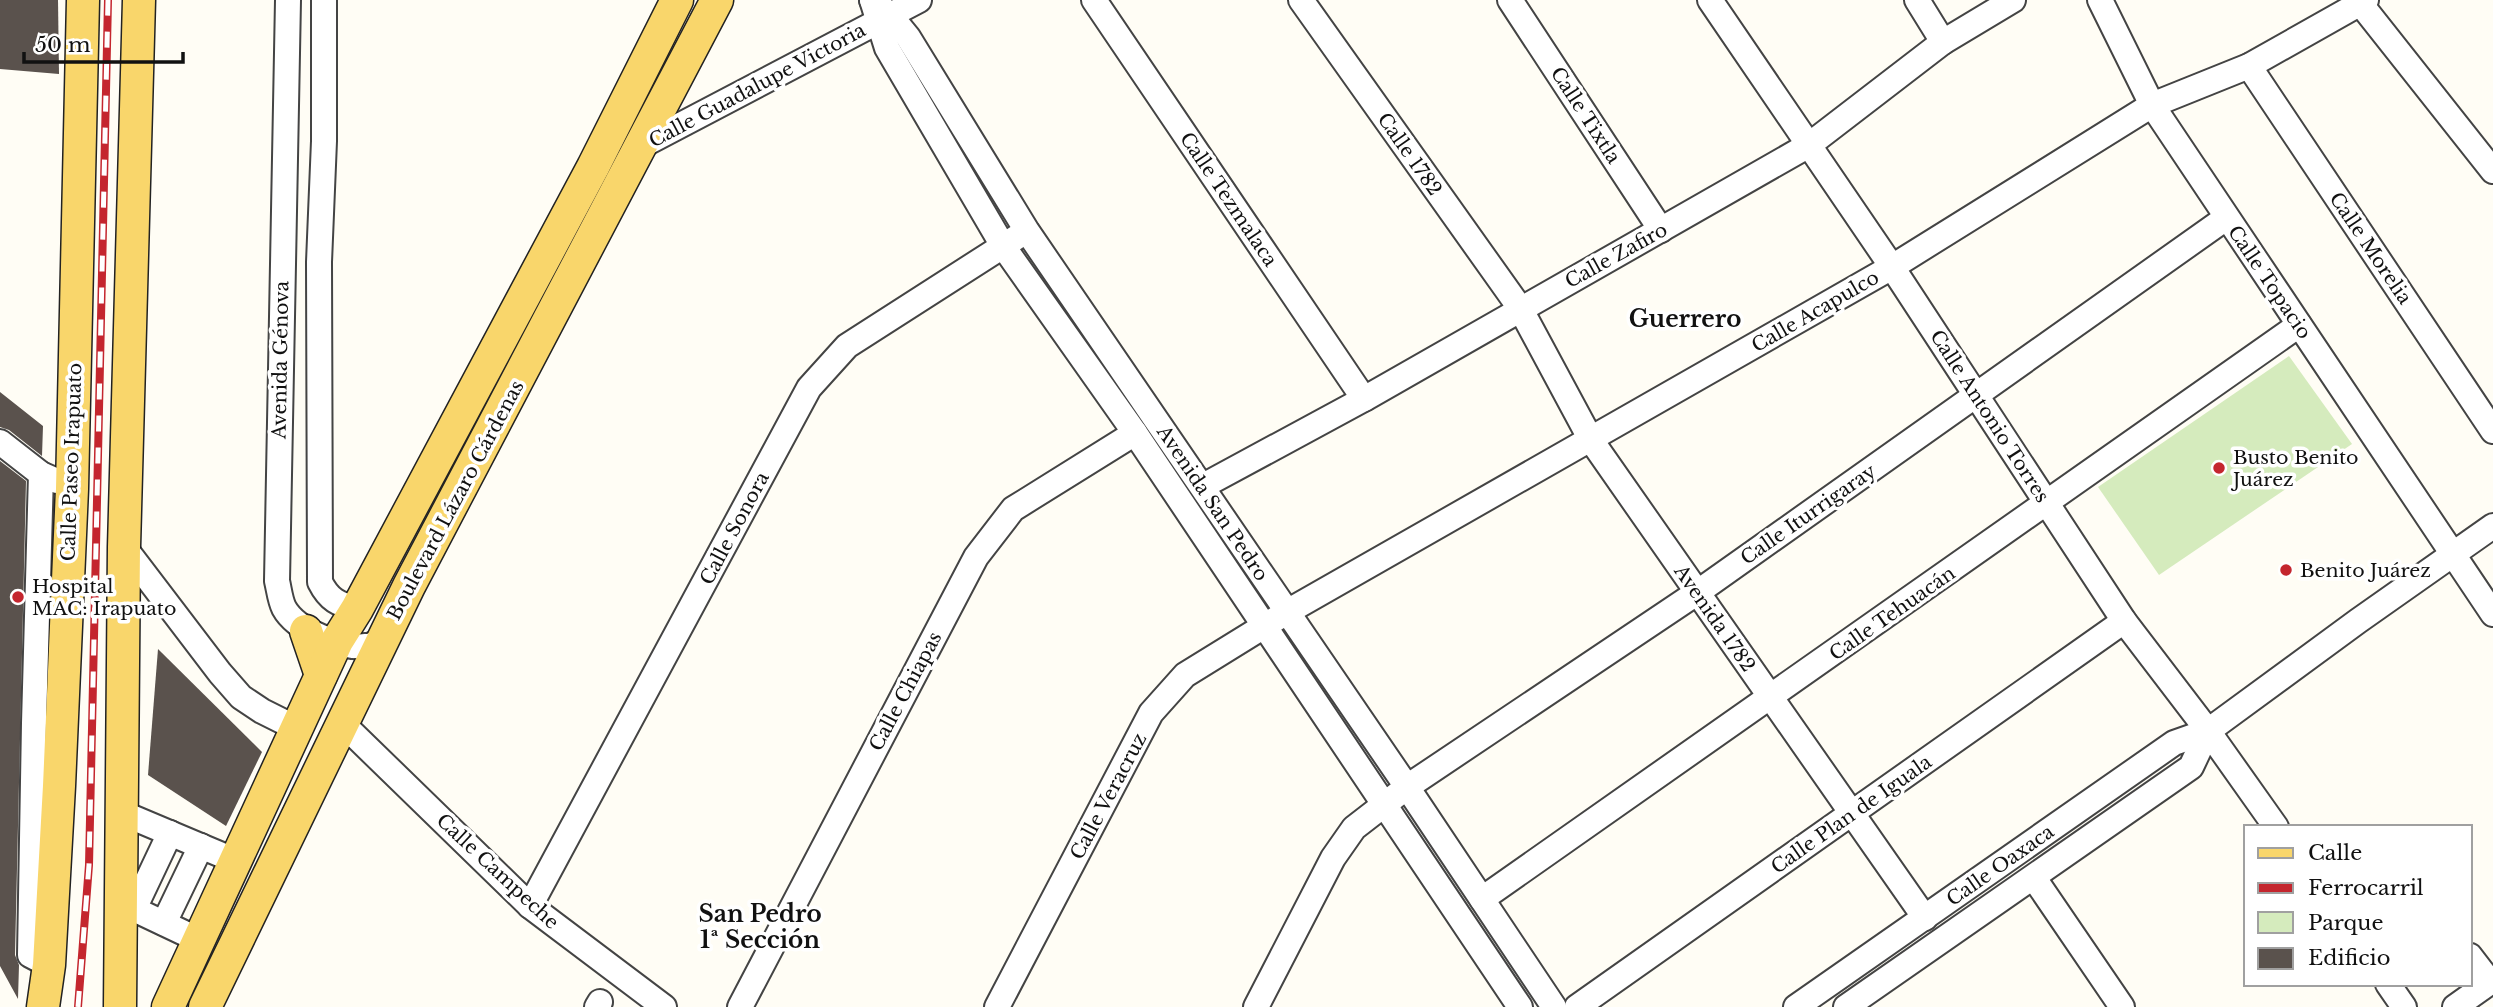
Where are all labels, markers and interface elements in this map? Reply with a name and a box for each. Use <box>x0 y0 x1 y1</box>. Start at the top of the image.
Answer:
street label: Calle Guadalupe Victoria <box>645 18 870 152</box>
scale bar <box>24 21 184 65</box>
text: 50 m <box>35 32 91 58</box>
street label: Calle Tixtla <box>1546 63 1626 168</box>
street label: Calle 1782 <box>1373 108 1446 200</box>
street label: Calle Tezmalaca <box>1175 128 1282 271</box>
street label: Calle Morelia <box>2325 188 2417 309</box>
street label: Calle Zafiro <box>1561 218 1671 293</box>
street label: Calle Topacio <box>2223 221 2316 343</box>
street label: Calle Acapulco <box>1747 266 1883 357</box>
street label: Avenida Génova <box>268 280 293 440</box>
district label: Guerrero <box>1629 305 1741 333</box>
street label: Calle Antonio Torres <box>1925 326 2054 507</box>
street label: Calle Paseo Irapuato <box>57 362 86 562</box>
street label: Boulevard Lázaro Cárdenas <box>382 376 529 624</box>
street label: Avenida San Pedro <box>1151 420 1273 585</box>
place label: Busto Benito Juárez <box>2230 446 2359 491</box>
street label: Calle Iturrigaray <box>1736 459 1880 570</box>
marker: Busto Benito Juárez <box>2211 460 2227 476</box>
street label: Calle Sonora <box>695 468 774 588</box>
place label: Benito Juárez <box>2300 559 2431 582</box>
street label: Avenida 1782 <box>1669 560 1760 676</box>
street label: Calle Tehuacán <box>1825 562 1960 665</box>
marker: Benito Juárez <box>2278 562 2294 578</box>
place label: Hospital MAC: Irapuato <box>32 575 176 620</box>
marker: Hospital MAC: Irapuato <box>10 589 26 605</box>
street label: Calle Chiapas <box>864 628 947 755</box>
street label: Calle Veracruz <box>1065 729 1151 863</box>
street label: Calle Plan de Iguala <box>1767 750 1936 879</box>
street label: Calle Campeche <box>432 809 563 934</box>
street label: Calle Oaxaca <box>1942 820 2059 911</box>
legend <box>2244 825 2472 986</box>
text: Calle <box>2308 840 2362 866</box>
text: Ferrocarril <box>2308 875 2424 901</box>
district label: San Pedro 1ª Sección <box>698 900 822 954</box>
text: Parque <box>2308 910 2383 936</box>
text: Edificio <box>2308 945 2390 971</box>

